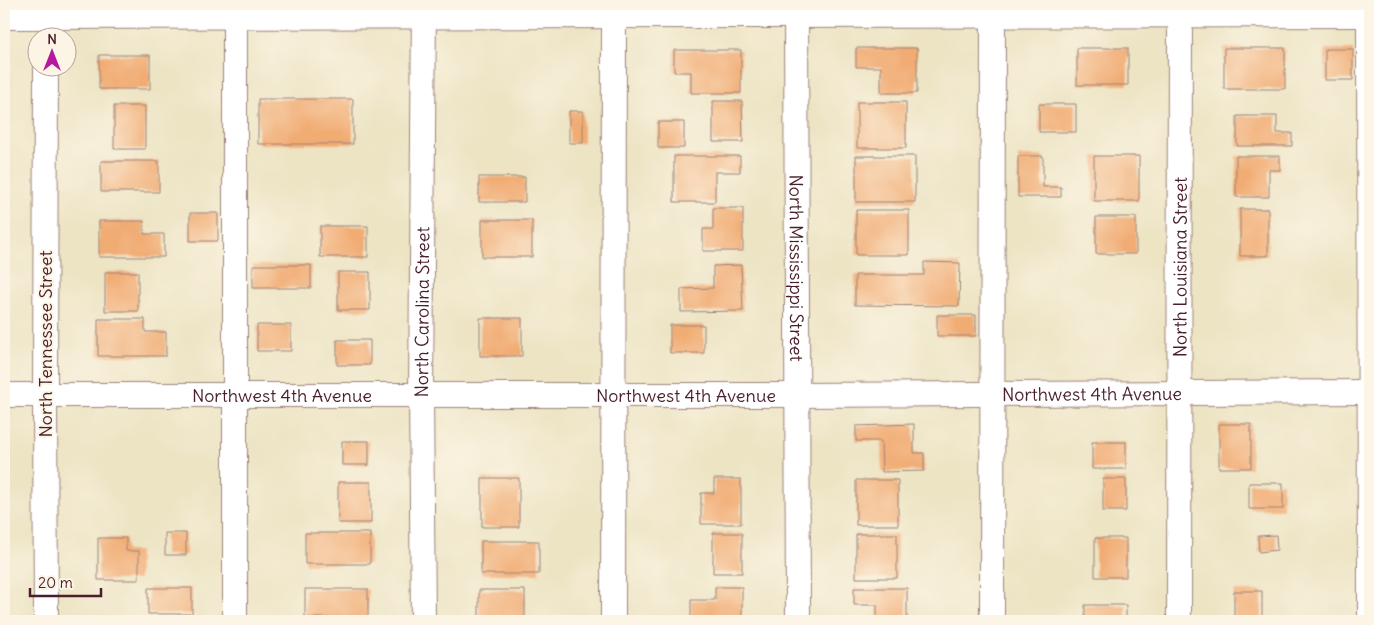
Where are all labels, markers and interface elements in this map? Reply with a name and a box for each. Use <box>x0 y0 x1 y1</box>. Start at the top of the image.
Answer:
north arrow <box>28 28 78 78</box>
text: N <box>47 30 57 48</box>
street label: North Mississippi Street <box>785 174 809 362</box>
street label: North Louisiana Street <box>1168 177 1191 357</box>
street label: North Carolina Street <box>409 226 434 398</box>
street label: North Tennessee Street <box>34 251 57 437</box>
street label: Northwest 4th Avenue <box>1002 381 1182 405</box>
street label: Northwest 4th Avenue <box>192 384 372 407</box>
street label: Northwest 4th Avenue <box>596 384 776 407</box>
scale bar <box>30 565 101 597</box>
text: 20 m <box>38 573 73 592</box>

